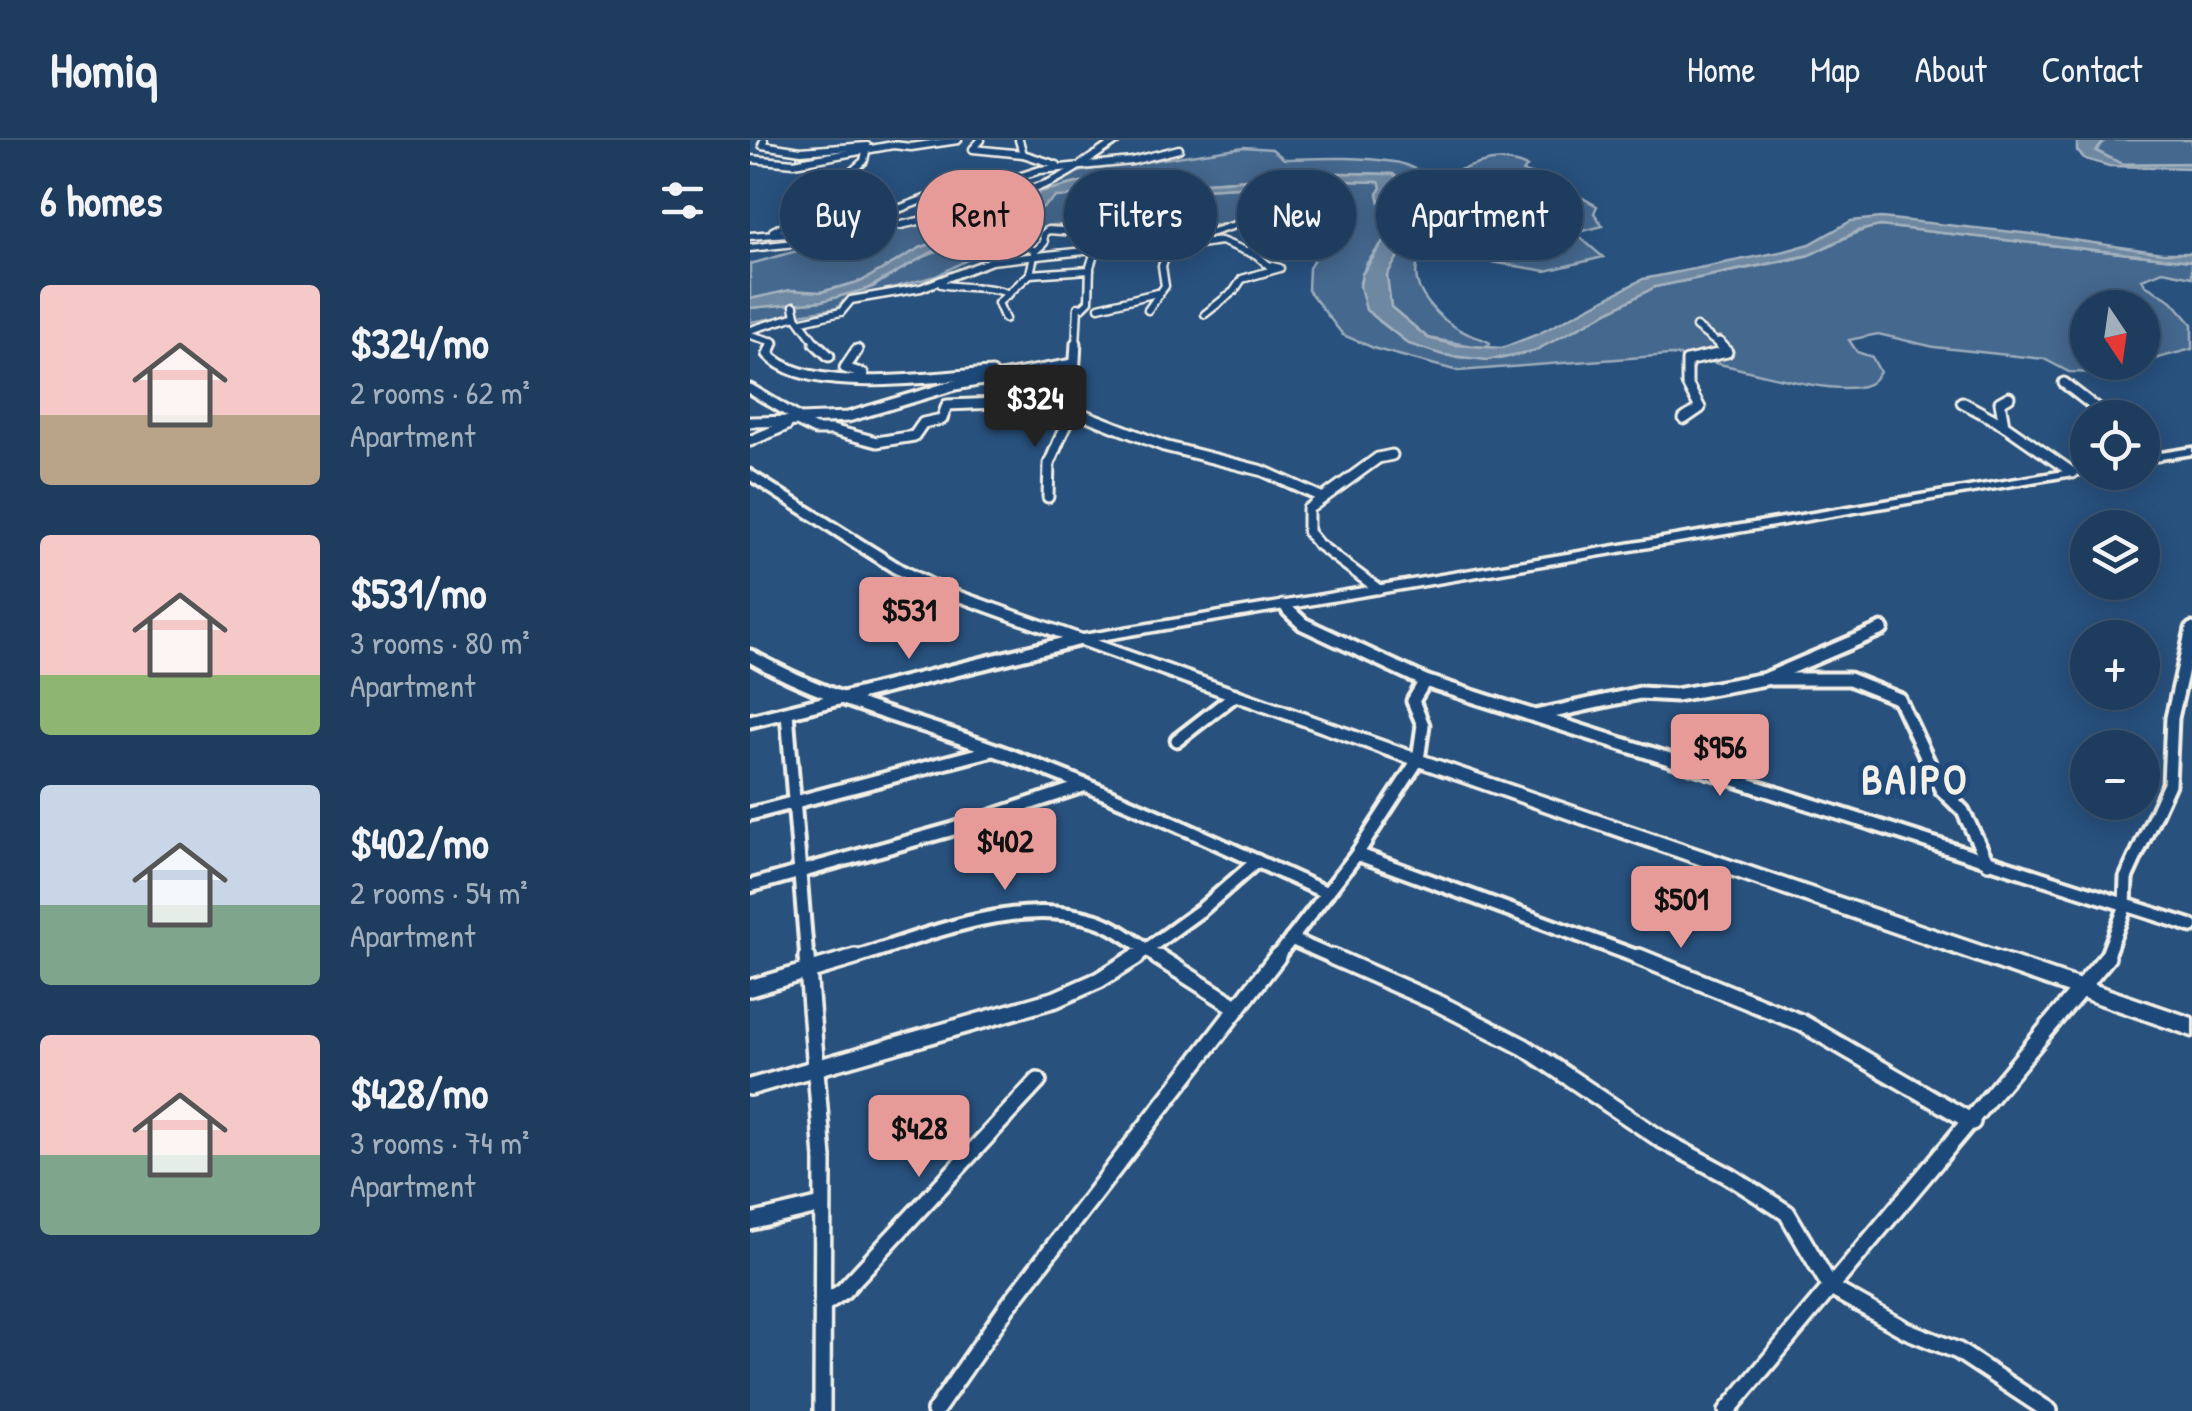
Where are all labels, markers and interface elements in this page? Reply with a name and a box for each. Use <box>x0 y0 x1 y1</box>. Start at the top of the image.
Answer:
text: Homiq <box>50 37 157 102</box>
text: Home <box>1687 46 1755 93</box>
text: Map <box>1810 46 1860 93</box>
text: About <box>1915 46 1987 93</box>
text: Contact <box>2042 46 2142 93</box>
chip: Buy <box>780 170 897 260</box>
chip: Rent <box>917 170 1044 260</box>
chip: Filters <box>1064 170 1217 260</box>
chip: New <box>1237 170 1356 260</box>
chip: Apartment <box>1376 170 1583 260</box>
text: 6 homes <box>40 172 162 229</box>
icon: filters <box>655 173 710 228</box>
north arrow <box>2070 290 2160 380</box>
map controls <box>2070 290 2160 820</box>
text: $324/mo <box>350 314 489 371</box>
icon: home <box>120 325 240 445</box>
pin: $324 <box>976 365 1094 450</box>
text: 2 rooms · 62 m² <box>350 371 530 414</box>
text: $324 <box>1006 376 1064 419</box>
button: locate <box>2070 400 2160 490</box>
text: Apartment <box>350 414 475 457</box>
button: layers <box>2070 510 2160 600</box>
text: $531/mo <box>350 564 486 621</box>
icon: home <box>120 575 240 695</box>
pin: $531 <box>850 577 968 662</box>
text: $531 <box>881 588 937 631</box>
button: + <box>2070 620 2160 710</box>
text: 3 rooms · 80 m² <box>350 621 530 664</box>
text: Apartment <box>350 664 475 707</box>
pin: $956 <box>1661 714 1779 799</box>
text: $956 <box>1693 725 1747 768</box>
button: − <box>2070 730 2160 820</box>
district label: BAIPO <box>1861 750 1969 807</box>
pin: $402 <box>946 808 1064 893</box>
text: $402/mo <box>350 814 489 871</box>
text: $402 <box>976 819 1034 862</box>
icon: home <box>120 825 240 945</box>
pin: $501 <box>1622 866 1740 951</box>
text: 2 rooms · 54 m² <box>350 871 528 914</box>
text: $501 <box>1653 877 1709 920</box>
text: Apartment <box>350 914 475 957</box>
text: $428/mo <box>350 1064 488 1121</box>
icon: home <box>120 1075 240 1195</box>
pin: $428 <box>860 1095 978 1180</box>
text: $428 <box>890 1106 948 1149</box>
text: 3 rooms · 74 m² <box>350 1121 529 1164</box>
text: Apartment <box>350 1164 475 1207</box>

